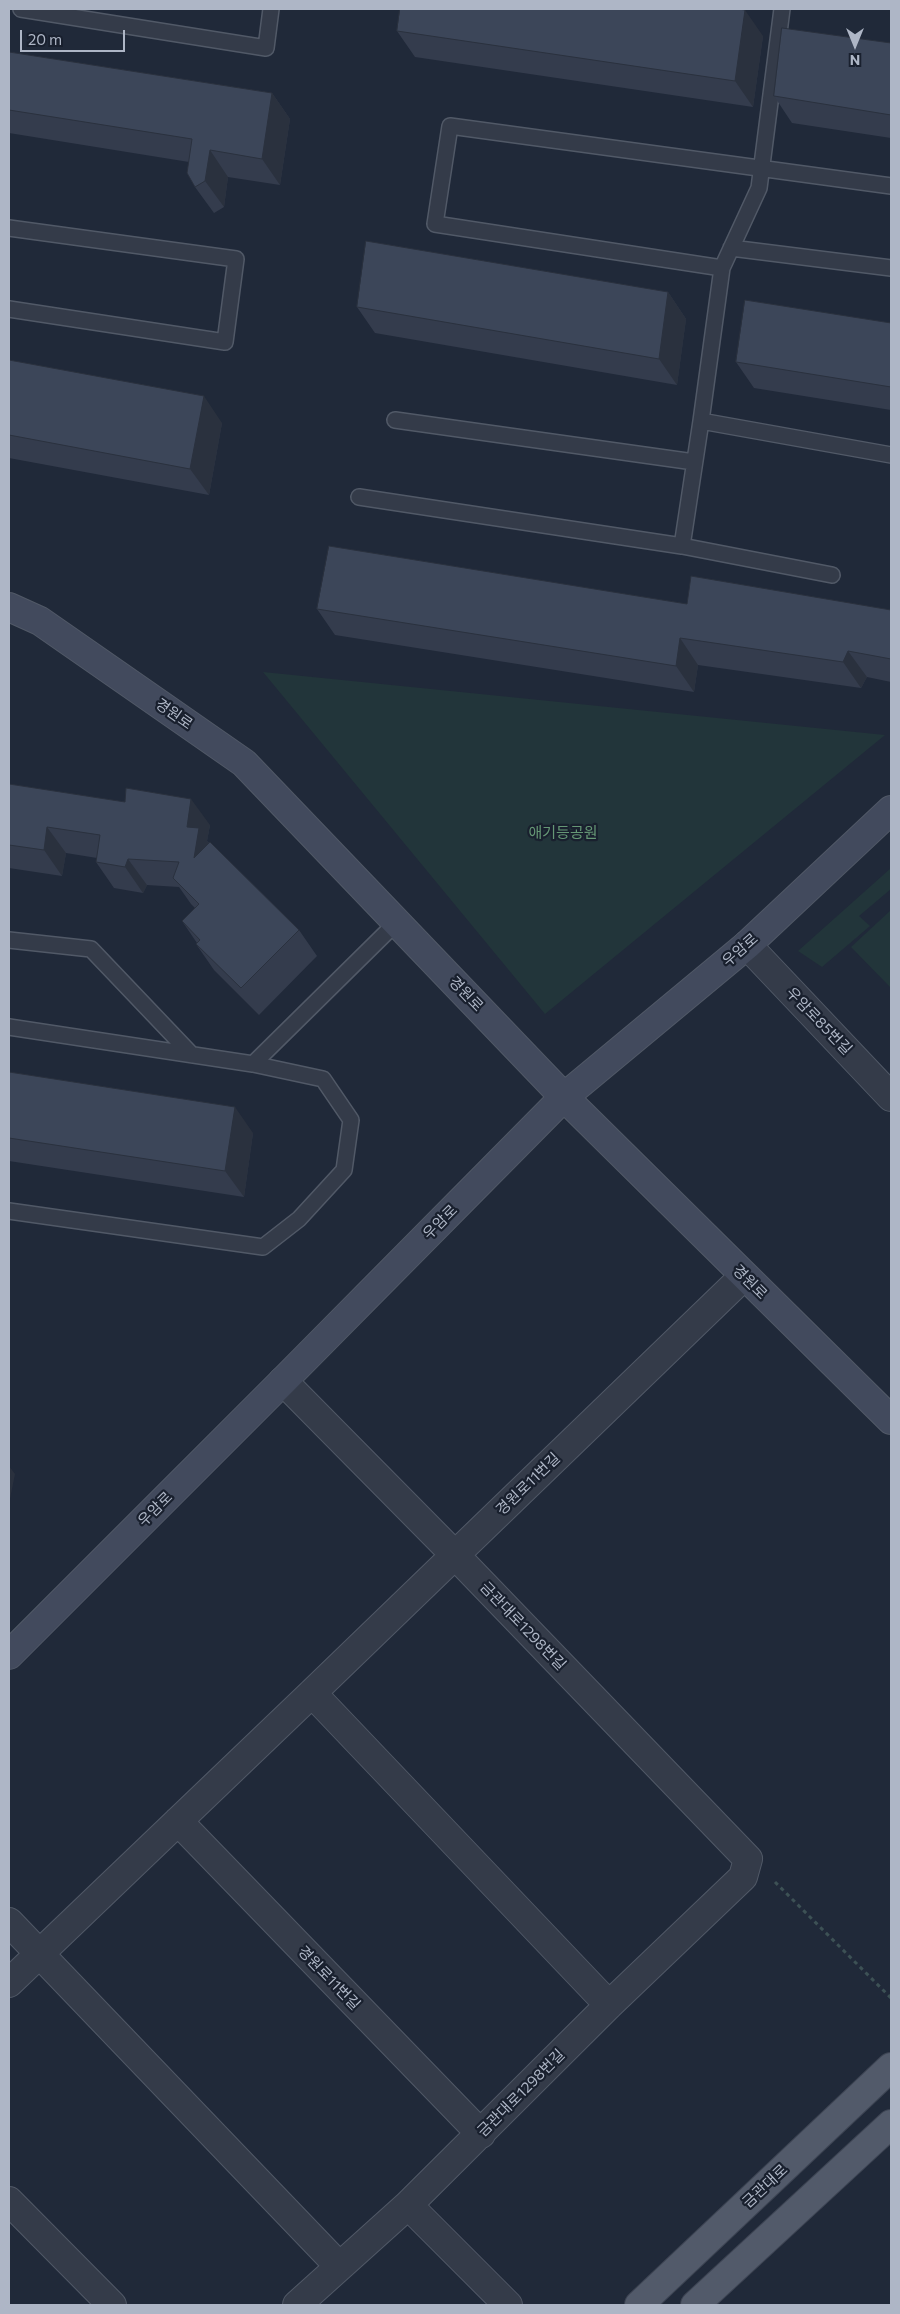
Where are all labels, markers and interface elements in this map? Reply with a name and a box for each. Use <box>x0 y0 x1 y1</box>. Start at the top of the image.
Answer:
scale bar <box>22 20 128 52</box>
north arrow <box>830 20 880 70</box>
text: 20 m <box>28 30 62 48</box>
text: N <box>850 52 860 69</box>
street label: 경원로 <box>152 695 196 733</box>
park label: 애기등공원 <box>529 824 597 842</box>
street label: 우암로 <box>718 930 762 970</box>
street label: 경원로 <box>445 973 487 1015</box>
street label: 우암로85번길 <box>782 984 856 1058</box>
street label: 우암로 <box>419 1201 461 1243</box>
street label: 경원로 <box>729 1261 771 1303</box>
street label: 경원로11번길 <box>492 1449 564 1519</box>
street label: 우암로 <box>134 1488 176 1530</box>
street label: 금관대로1298번길 <box>476 1578 570 1674</box>
street label: 경원로11번길 <box>294 1942 364 2014</box>
street label: 금관대로1298번길 <box>474 2046 568 2140</box>
street label: 금관대로 <box>739 2161 791 2211</box>

